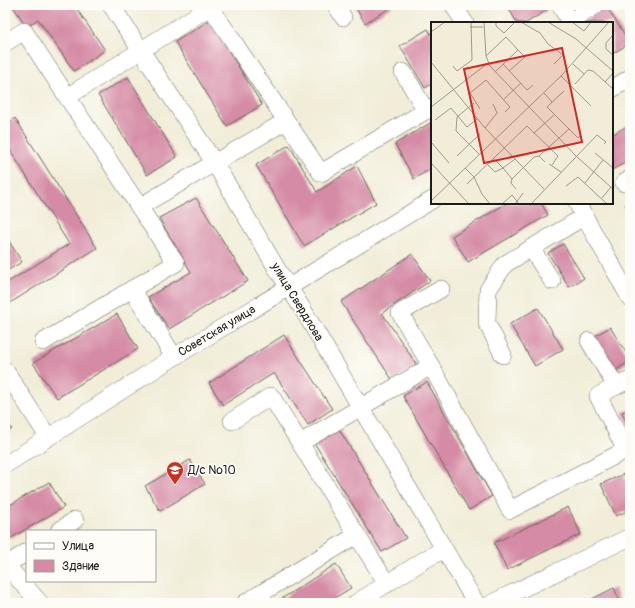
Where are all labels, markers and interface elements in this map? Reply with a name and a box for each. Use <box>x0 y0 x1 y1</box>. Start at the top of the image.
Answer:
inset map <box>431 22 613 204</box>
street label: улица Свердлова <box>267 259 327 344</box>
street label: Советская улица <box>176 302 259 360</box>
school or university icon: Д/с №10 <box>165 460 185 485</box>
place label: Д/с №10 <box>187 463 236 478</box>
legend <box>26 530 156 582</box>
text: Улица <box>62 539 94 554</box>
text: Здание <box>62 559 99 574</box>

